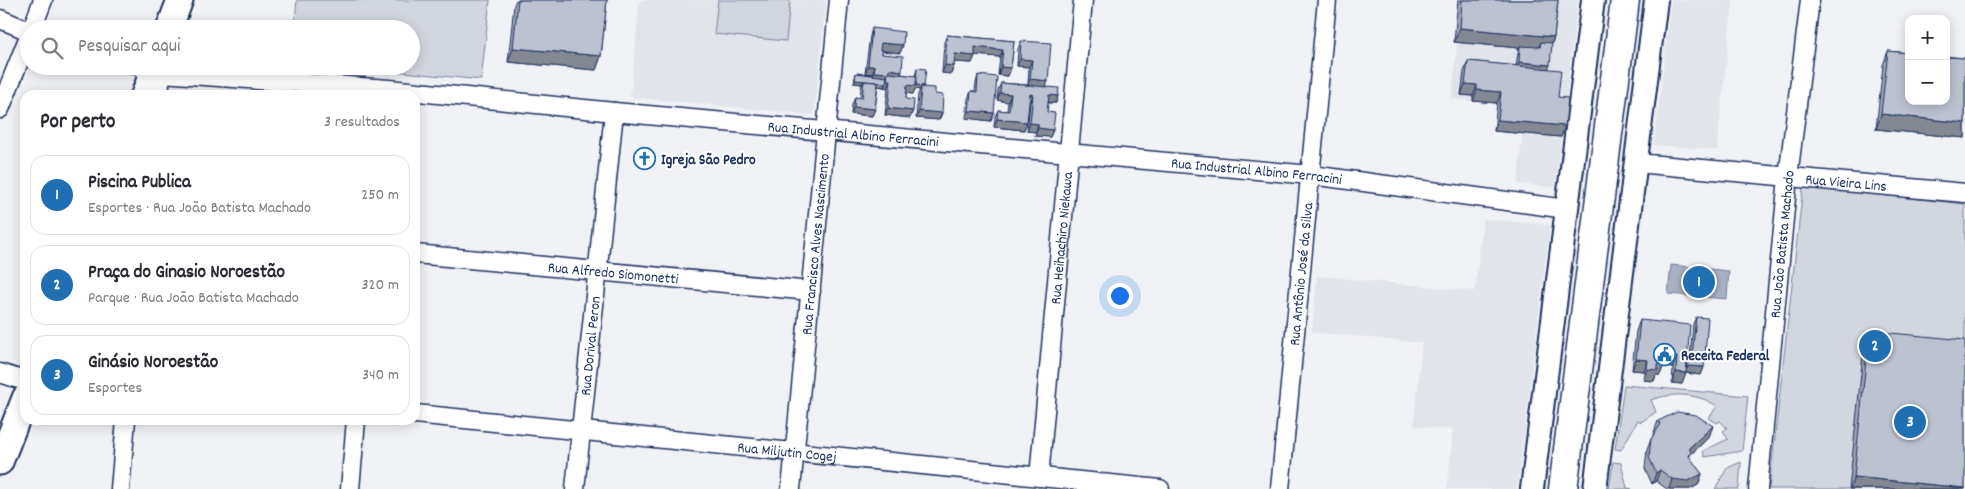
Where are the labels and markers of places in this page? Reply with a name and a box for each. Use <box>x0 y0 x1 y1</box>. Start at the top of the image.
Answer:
church icon: Igreja São Pedro <box>633 147 657 171</box>
place label: Igreja São Pedro <box>661 150 756 172</box>
pin: 1 <box>1683 263 1715 301</box>
pin: 2 <box>1859 327 1891 365</box>
public building icon: Receita Federal <box>1653 343 1677 367</box>
place label: Receita Federal <box>1681 346 1770 368</box>
pin: 3 <box>1894 403 1926 441</box>

